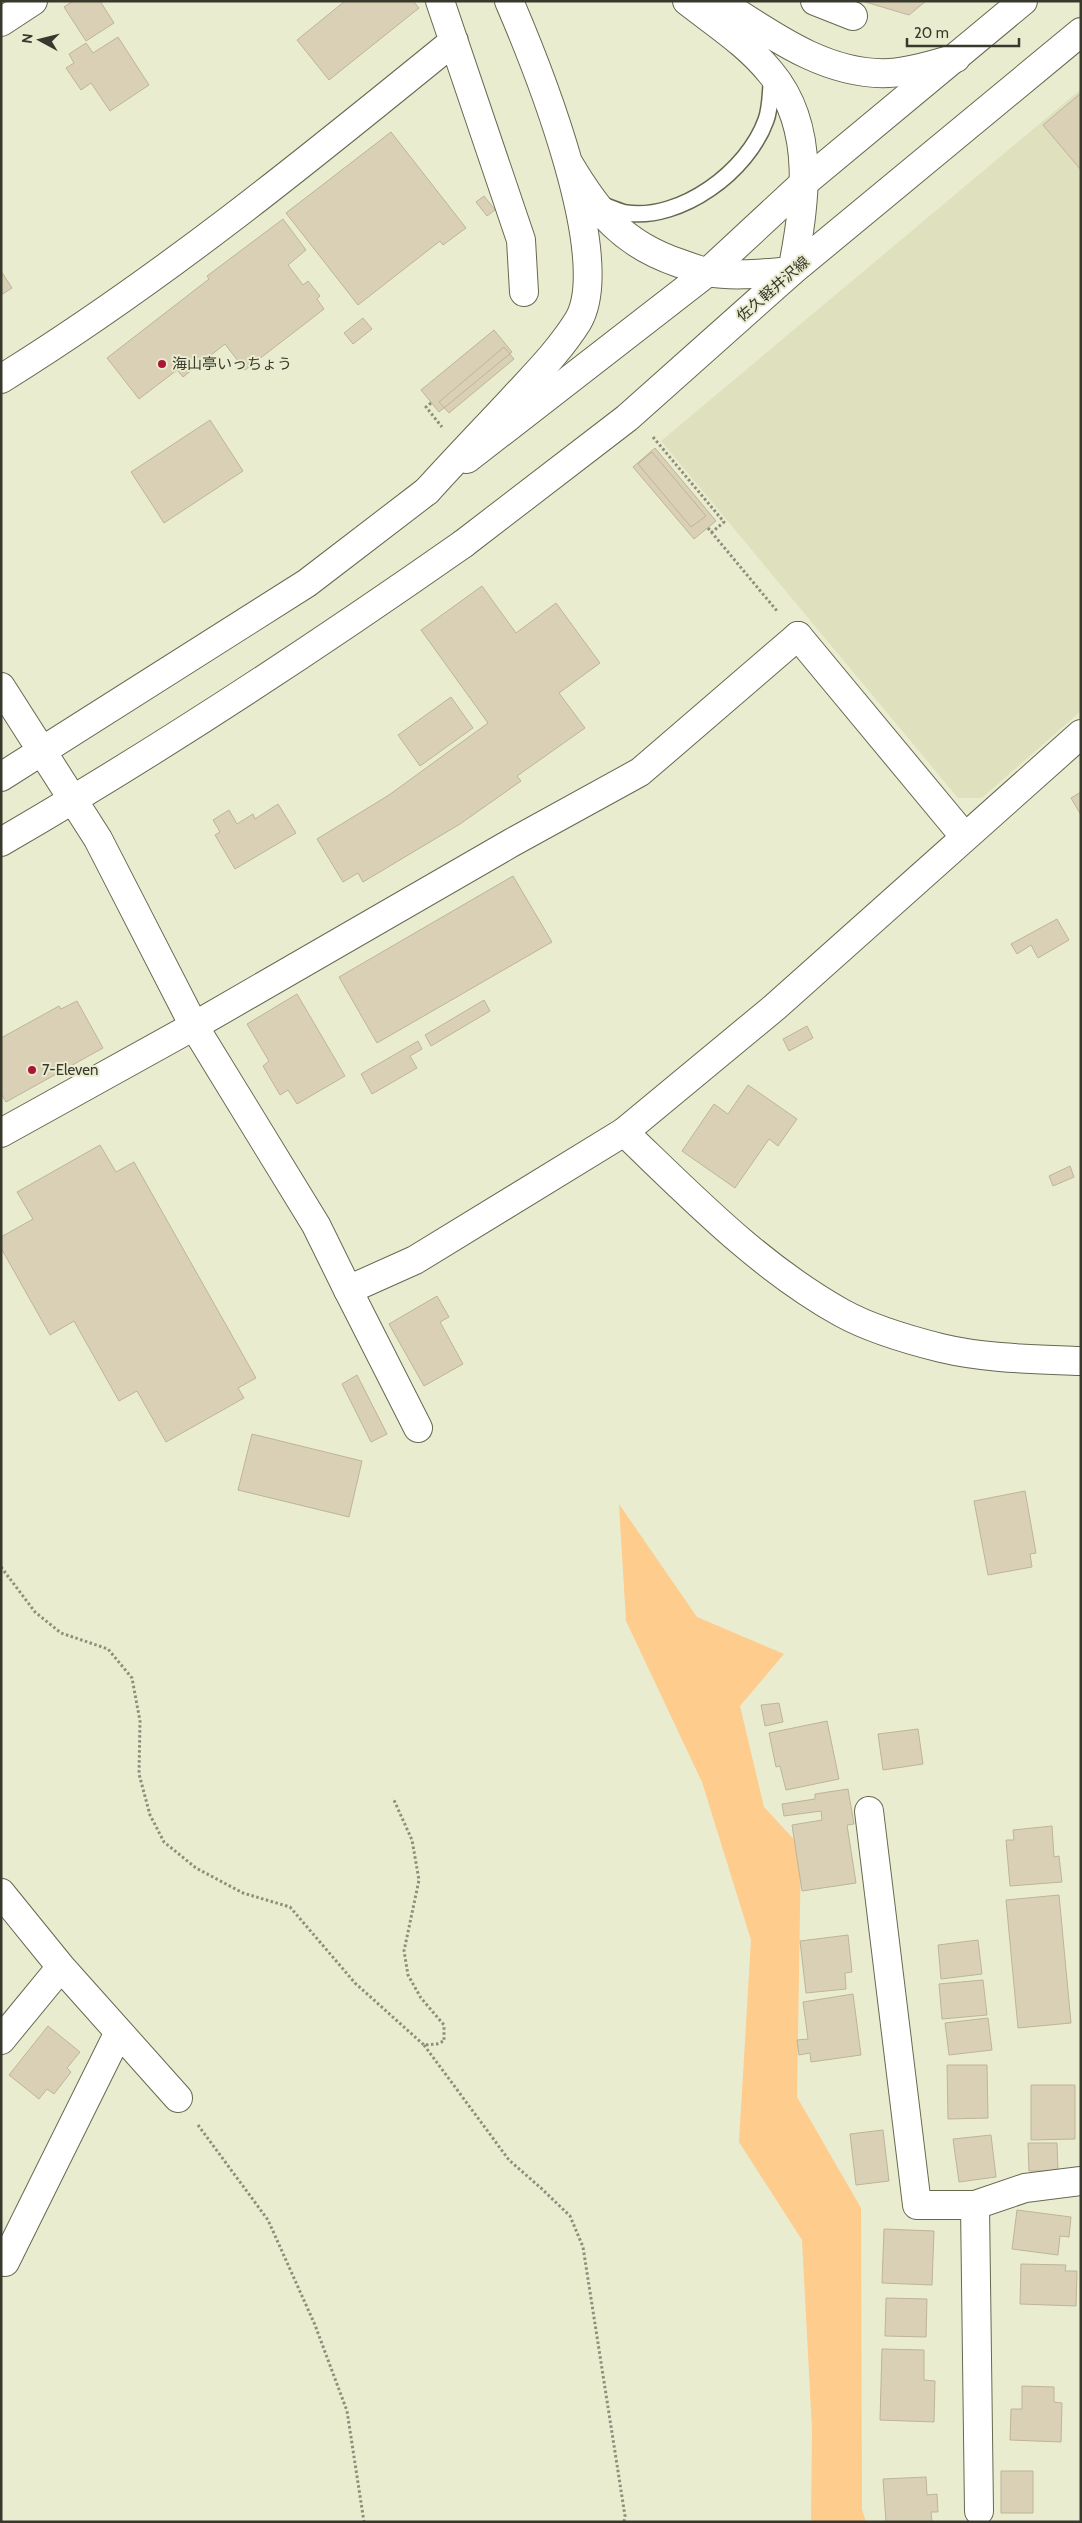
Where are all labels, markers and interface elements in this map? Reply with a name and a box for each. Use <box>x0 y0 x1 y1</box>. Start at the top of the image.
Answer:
north arrow <box>15 15 65 65</box>
scale bar <box>907 15 1020 47</box>
text: 20 m <box>914 24 949 42</box>
text: N <box>18 32 37 44</box>
street label: 佐久軽井沢線 <box>733 253 813 325</box>
place label: 海山亭いっちょう <box>172 355 292 373</box>
marker: 海山亭いっちょう <box>156 358 168 370</box>
place label: 7-Eleven <box>42 1061 98 1079</box>
marker: 7-Eleven <box>26 1064 38 1076</box>

